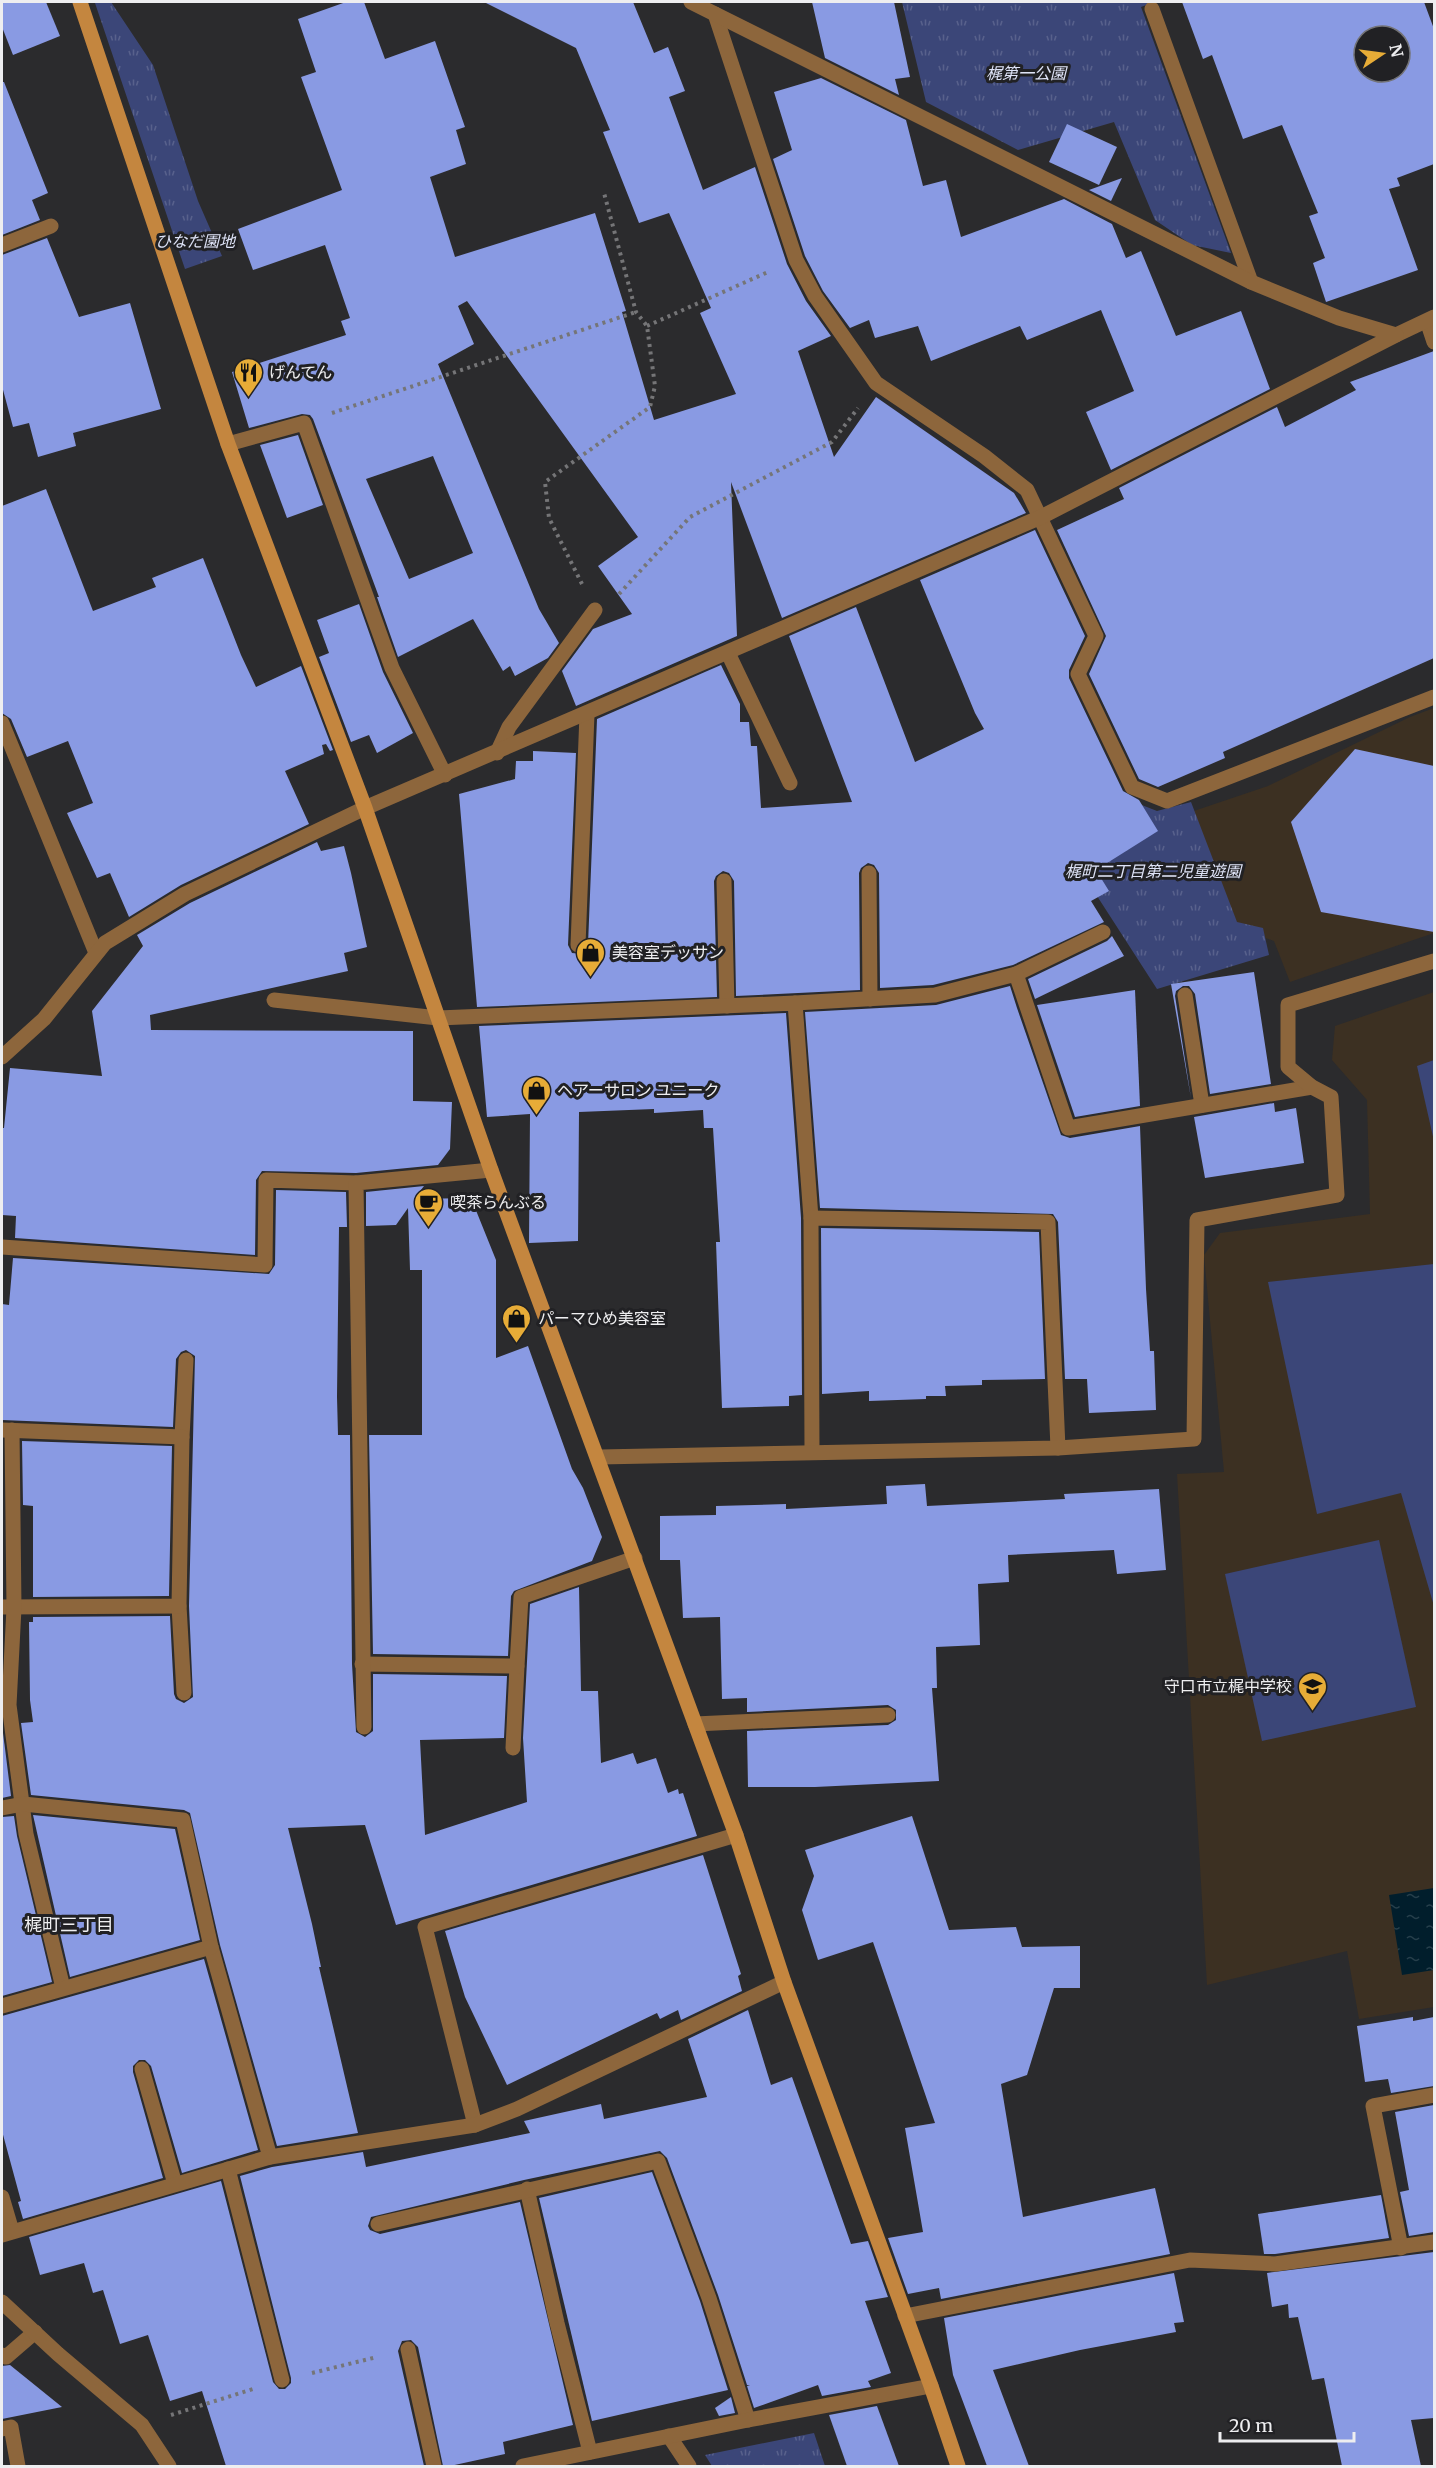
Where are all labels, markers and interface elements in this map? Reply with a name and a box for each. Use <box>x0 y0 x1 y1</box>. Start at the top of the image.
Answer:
north arrow <box>1352 24 1412 84</box>
text: N <box>1385 42 1408 59</box>
park label: 梶第一公園 <box>986 63 1068 83</box>
park label: ひなだ園地 <box>155 231 237 251</box>
restaurant icon: げんてん <box>232 356 264 398</box>
place label: げんてん <box>269 362 332 382</box>
park label: 梶町二丁目第二児童遊園 <box>1065 861 1243 881</box>
shop icon: 美容室デッサン <box>575 936 607 978</box>
place label: 美容室デッサン <box>612 942 724 962</box>
shop icon: ヘアーサロン ユニーク <box>520 1074 552 1116</box>
place label: ヘアーサロン ユニーク <box>557 1080 720 1100</box>
cafe icon: 喫茶らんぶる <box>413 1186 445 1228</box>
place label: 喫茶らんぶる <box>450 1192 546 1212</box>
shop icon: パーマひめ美容室 <box>501 1302 533 1344</box>
place label: パーマひめ美容室 <box>538 1308 666 1328</box>
school or university icon: 守口市立梶中学校 <box>1297 1670 1329 1712</box>
place label: 守口市立梶中学校 <box>1164 1676 1292 1696</box>
district label: 梶町三丁目 <box>24 1913 114 1936</box>
scale bar <box>1220 2405 1354 2443</box>
text: 20 m <box>1229 2414 1273 2437</box>

